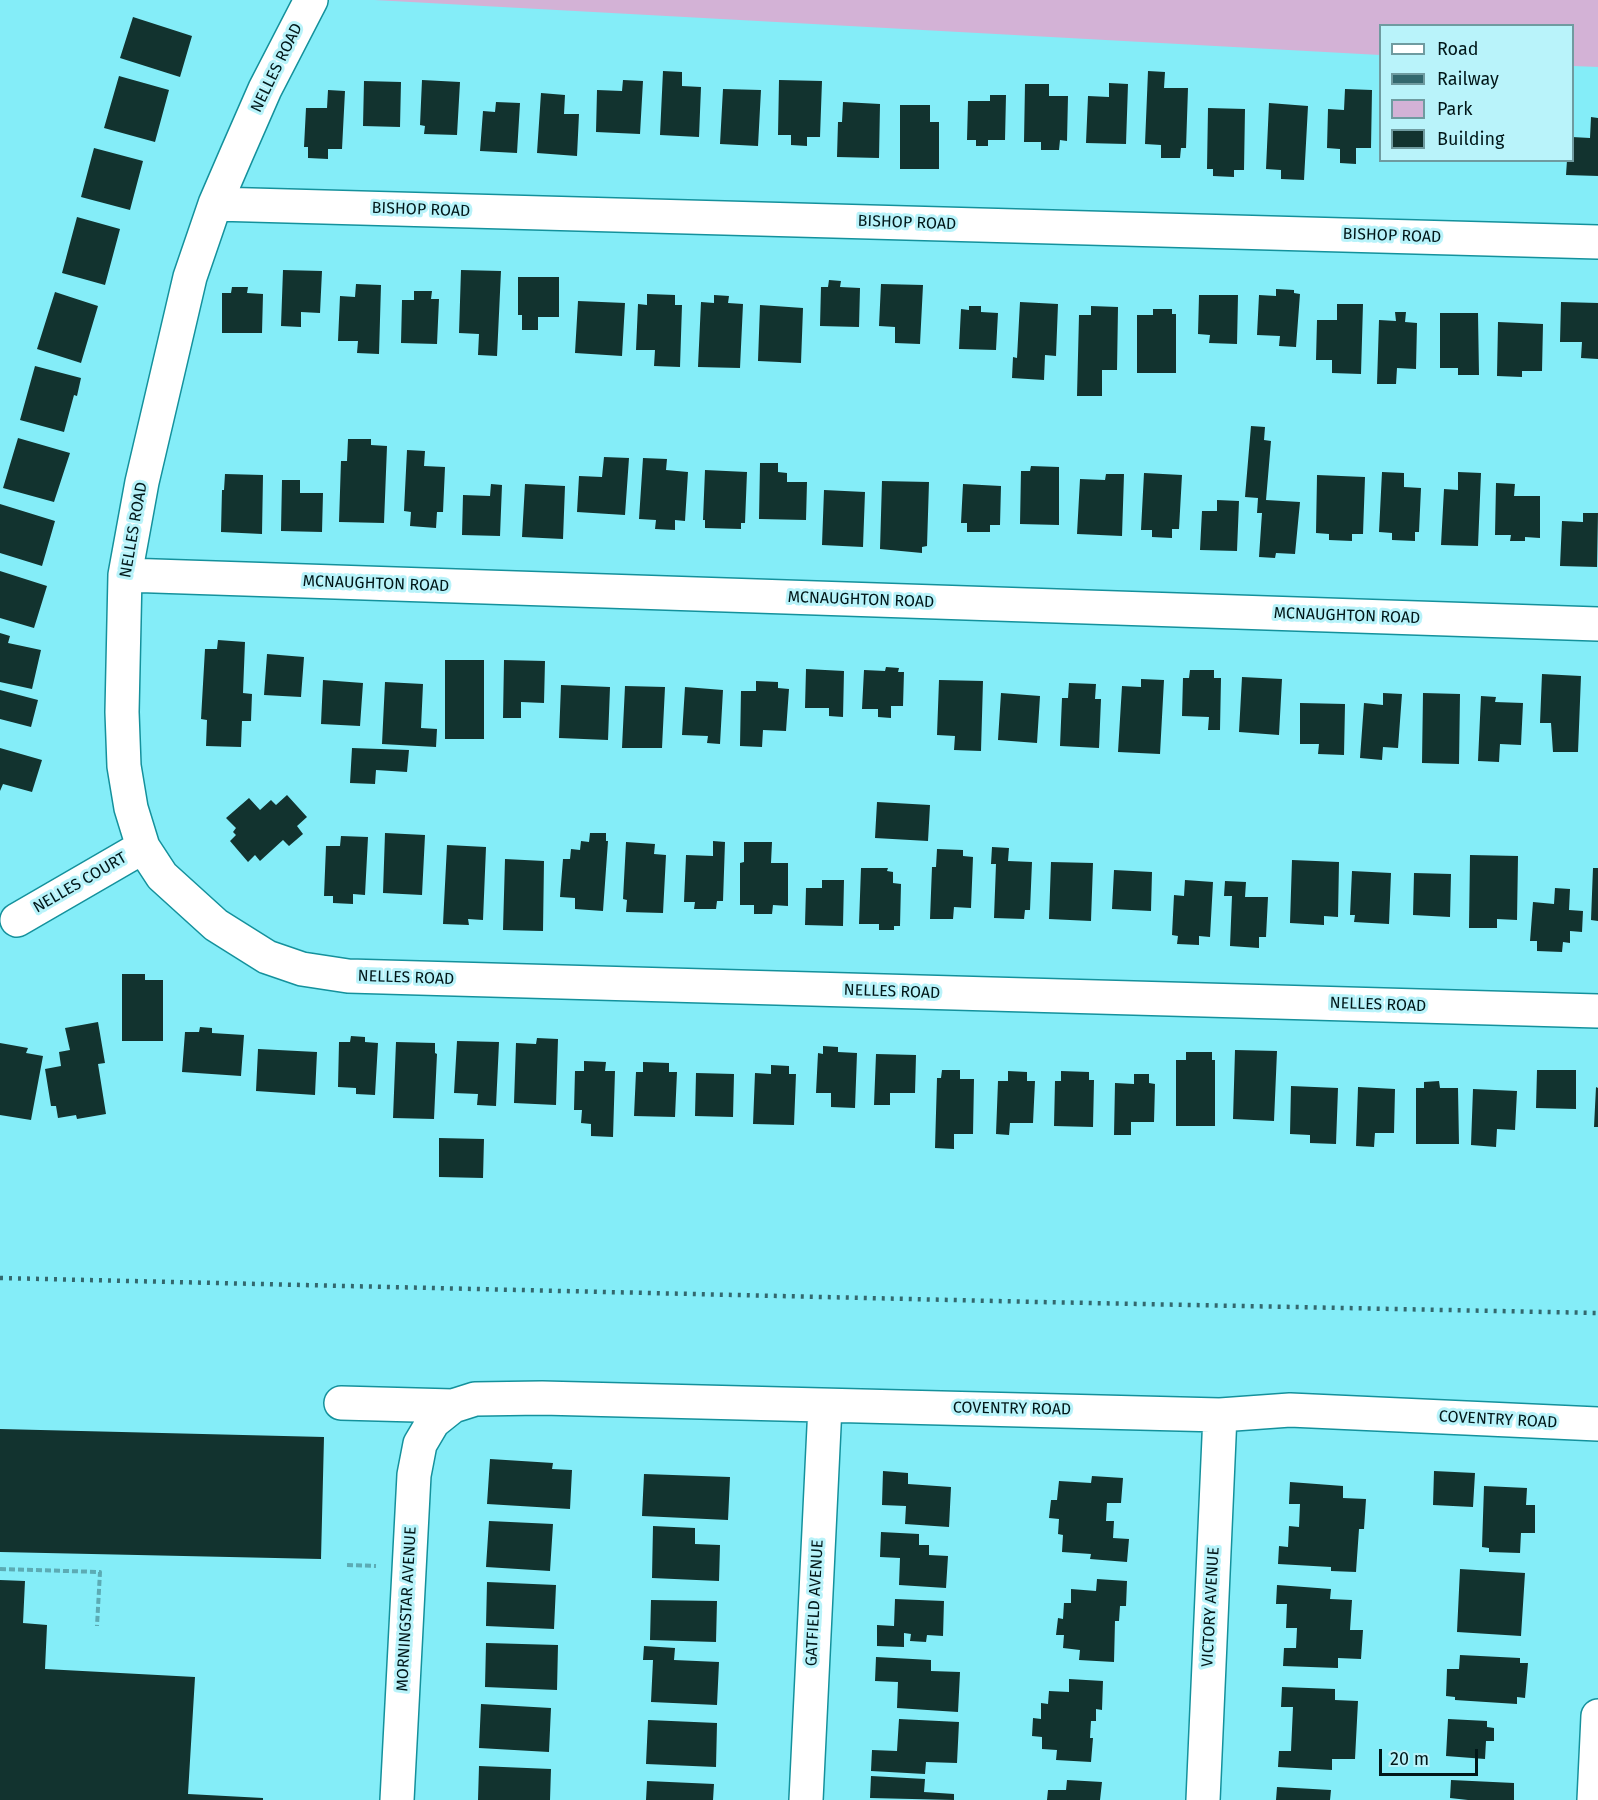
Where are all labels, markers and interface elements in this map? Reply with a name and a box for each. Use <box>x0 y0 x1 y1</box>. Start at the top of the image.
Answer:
street label: NELLES ROAD <box>247 20 307 116</box>
legend <box>1379 24 1574 162</box>
text: Road <box>1437 38 1479 60</box>
text: Railway <box>1437 68 1499 90</box>
text: Park <box>1437 98 1472 120</box>
text: Building <box>1437 128 1504 150</box>
street label: BISHOP ROAD <box>371 199 471 221</box>
street label: BISHOP ROAD <box>857 212 957 234</box>
street label: BISHOP ROAD <box>1342 225 1442 247</box>
street label: NELLES ROAD <box>116 481 152 579</box>
street label: MCNAUGHTON ROAD <box>302 572 450 596</box>
street label: MCNAUGHTON ROAD <box>787 588 935 612</box>
street label: MCNAUGHTON ROAD <box>1273 604 1421 628</box>
street label: NELLES COURT <box>30 849 130 917</box>
street label: NELLES ROAD <box>357 967 455 989</box>
street label: NELLES ROAD <box>843 981 941 1003</box>
street label: NELLES ROAD <box>1329 994 1427 1016</box>
street label: COVENTRY ROAD <box>953 1398 1071 1420</box>
street label: COVENTRY ROAD <box>1438 1407 1558 1433</box>
street label: MORNINGSTAR AVENUE <box>393 1526 421 1692</box>
street label: GATFIELD AVENUE <box>802 1539 828 1667</box>
street label: VICTORY AVENUE <box>1198 1547 1224 1667</box>
scale bar <box>1382 1737 1481 1775</box>
text: 20 m <box>1390 1748 1429 1770</box>

